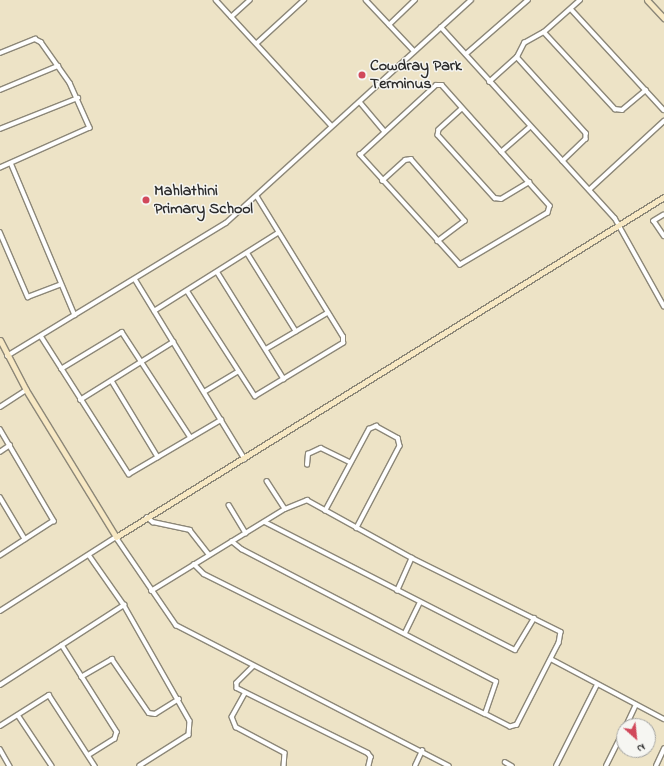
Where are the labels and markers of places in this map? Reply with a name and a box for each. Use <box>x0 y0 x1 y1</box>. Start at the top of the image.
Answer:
place label: Cowdray Park Terminus <box>370 56 462 94</box>
marker: Cowdray Park Terminus <box>357 70 367 80</box>
place label: Mahlathini Primary School <box>154 181 253 219</box>
marker: Mahlathini Primary School <box>141 195 151 205</box>

